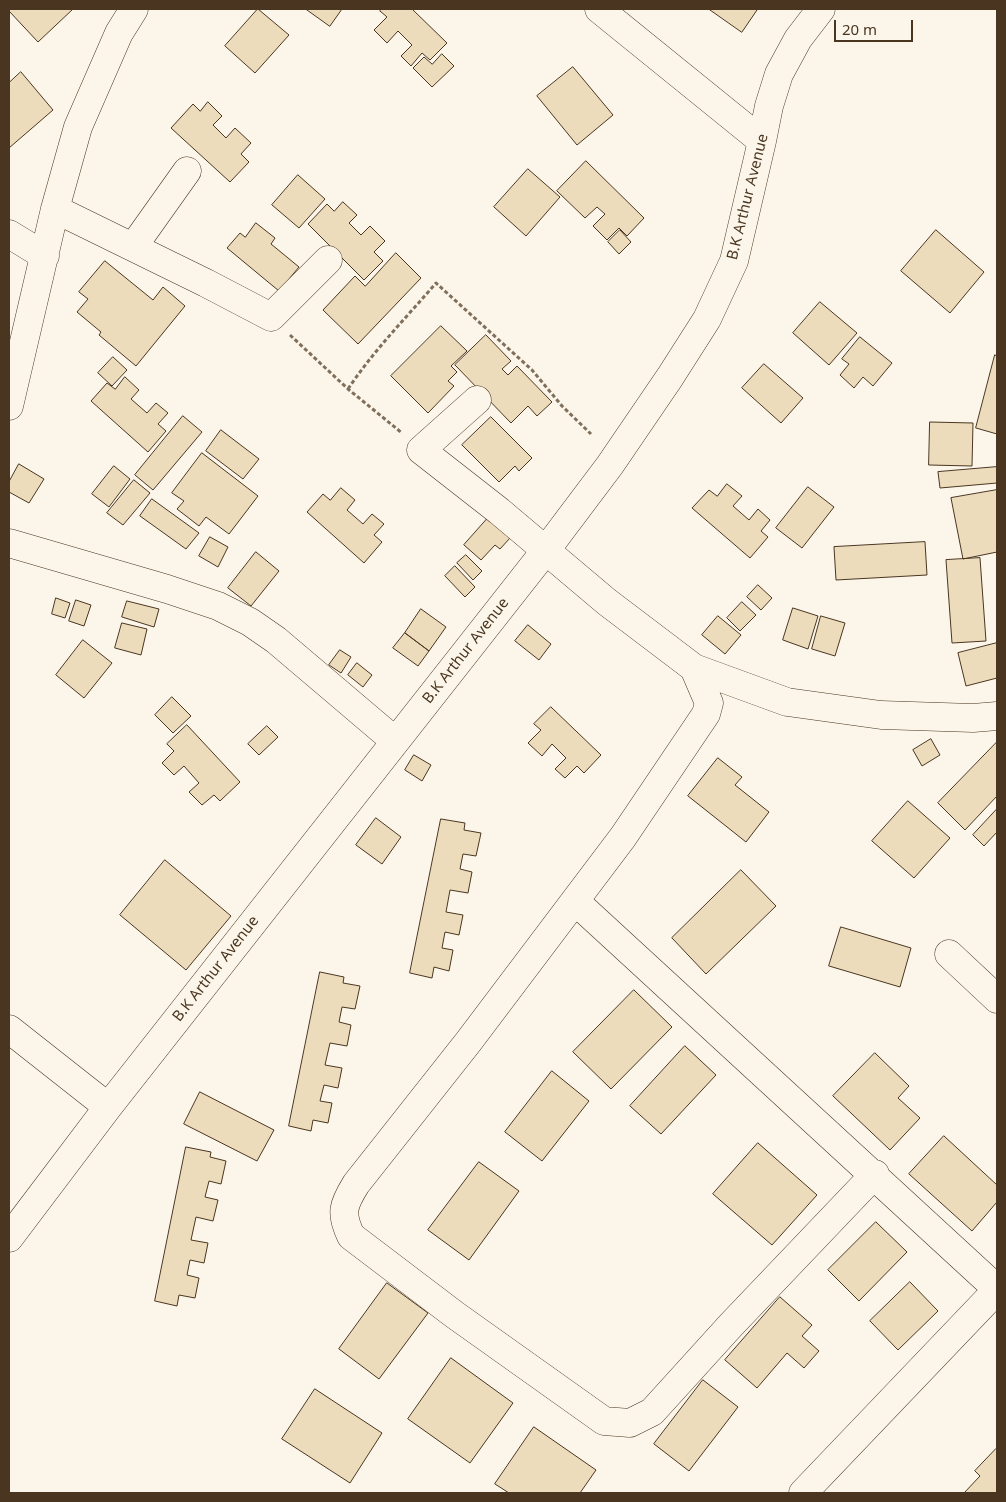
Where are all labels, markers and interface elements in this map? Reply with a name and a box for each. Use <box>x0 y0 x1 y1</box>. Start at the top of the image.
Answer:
scale bar <box>836 10 915 42</box>
text: 20 m <box>842 19 877 39</box>
street label: B.K Arthur Avenue <box>724 132 772 262</box>
street label: B.K Arthur Avenue <box>419 595 513 707</box>
street label: B.K Arthur Avenue <box>169 913 263 1025</box>

